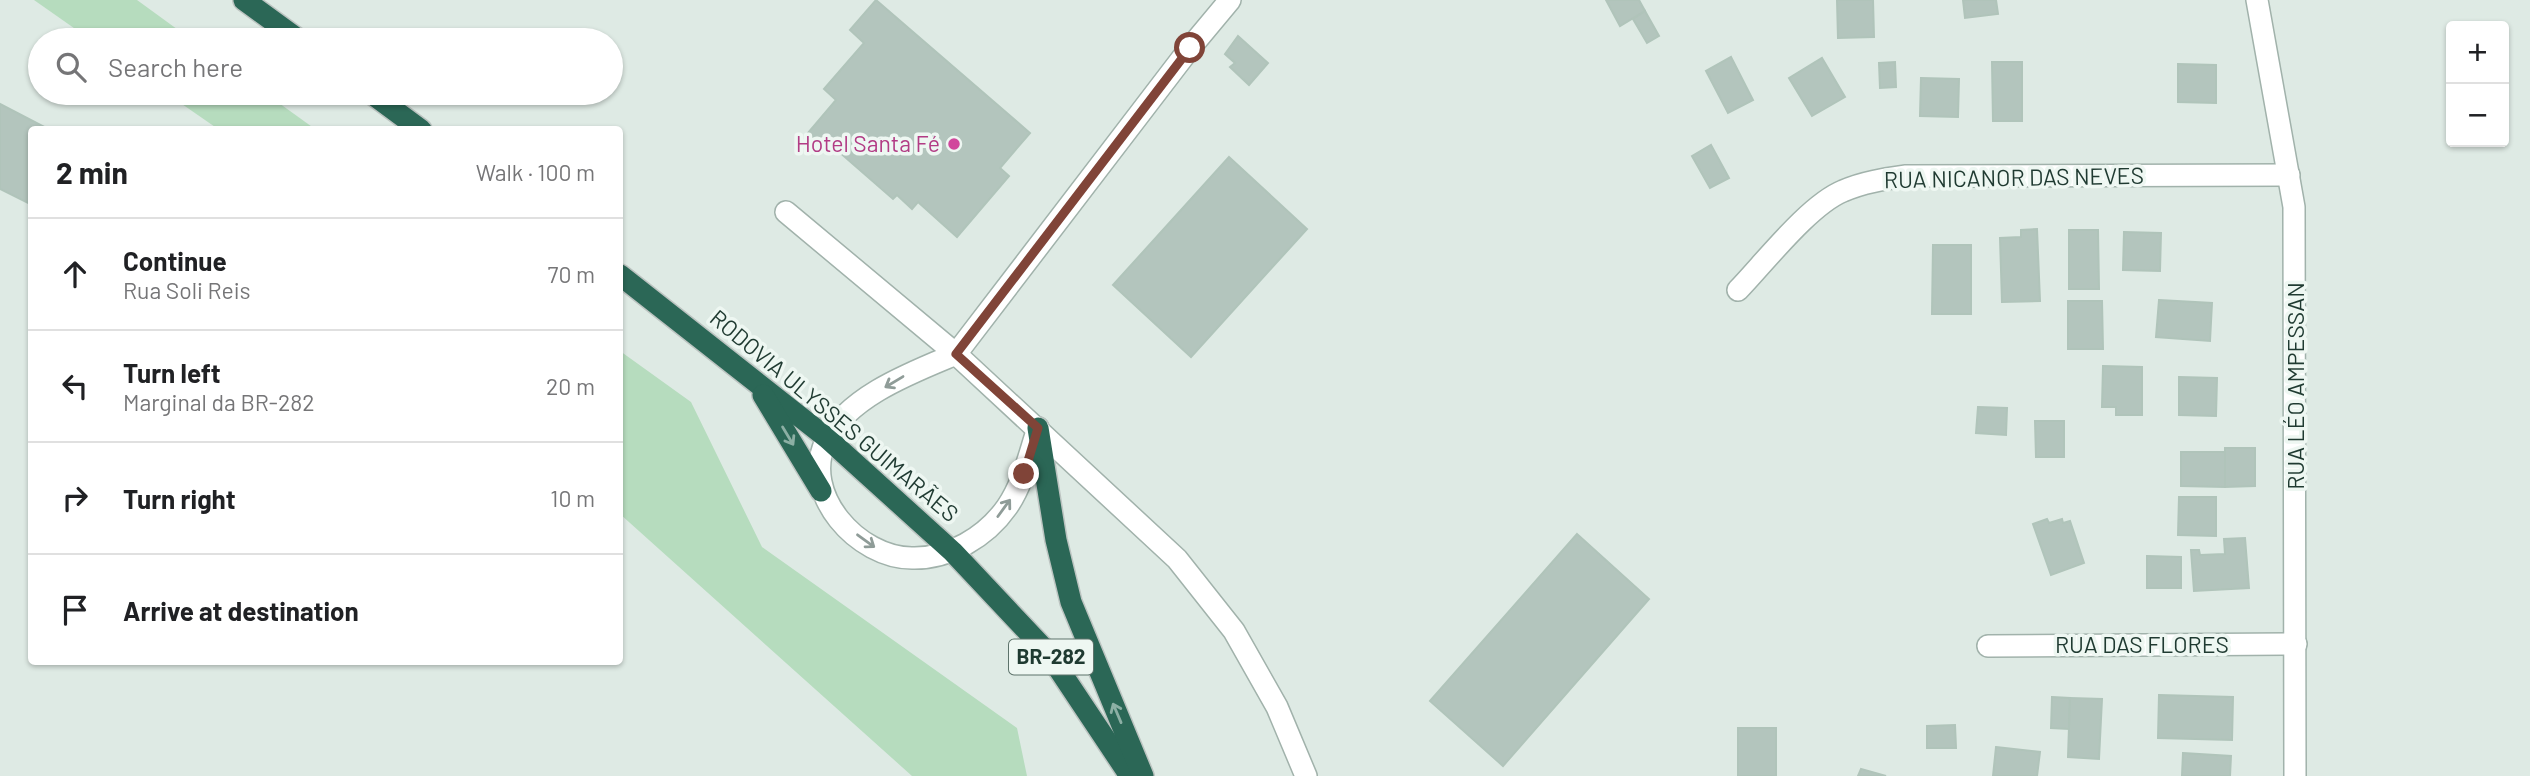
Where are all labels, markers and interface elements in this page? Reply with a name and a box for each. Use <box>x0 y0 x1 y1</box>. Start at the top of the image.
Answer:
map controls <box>2446 21 2509 147</box>
button: + <box>2446 21 2509 84</box>
search box <box>28 28 623 105</box>
route start <box>1174 32 1205 63</box>
icon: search <box>52 48 90 86</box>
text: Search here <box>108 51 243 82</box>
button: − <box>2446 84 2509 147</box>
place label: Hotel Santa Fé <box>796 129 940 157</box>
marker: Hotel Santa Fé <box>946 136 962 152</box>
text: 2 min <box>56 154 128 190</box>
text: Walk · 100 m <box>476 158 595 186</box>
street label: RUA NICANOR DAS NEVES <box>1884 161 2144 193</box>
text: Continue <box>123 245 227 276</box>
icon: ahead <box>56 255 94 293</box>
text: 70 m <box>548 260 595 288</box>
text: Rua Soli Reis <box>123 276 251 304</box>
street label: RUA LÉO AMPESSAN <box>2281 282 2309 490</box>
street label: RODOVIA ULYSSES GUIMARÃES <box>705 303 964 527</box>
text: Turn left <box>123 357 221 388</box>
icon: left <box>56 367 94 405</box>
text: 20 m <box>546 372 595 400</box>
one-way arrow <box>885 375 905 389</box>
text: Marginal da BR-282 <box>123 388 315 416</box>
one-way arrow <box>781 426 795 446</box>
route end <box>1008 458 1039 489</box>
icon: right <box>56 479 94 517</box>
text: Turn right <box>123 483 236 514</box>
text: 10 m <box>550 484 595 512</box>
one-way arrow <box>996 498 1011 517</box>
one-way arrow <box>856 534 875 548</box>
icon: arrive <box>56 591 94 629</box>
text: Arrive at destination <box>123 595 359 626</box>
street label: RUA DAS FLORES <box>2055 630 2229 658</box>
road number: BR-282 <box>1009 640 1093 674</box>
one-way arrow <box>1110 703 1123 724</box>

